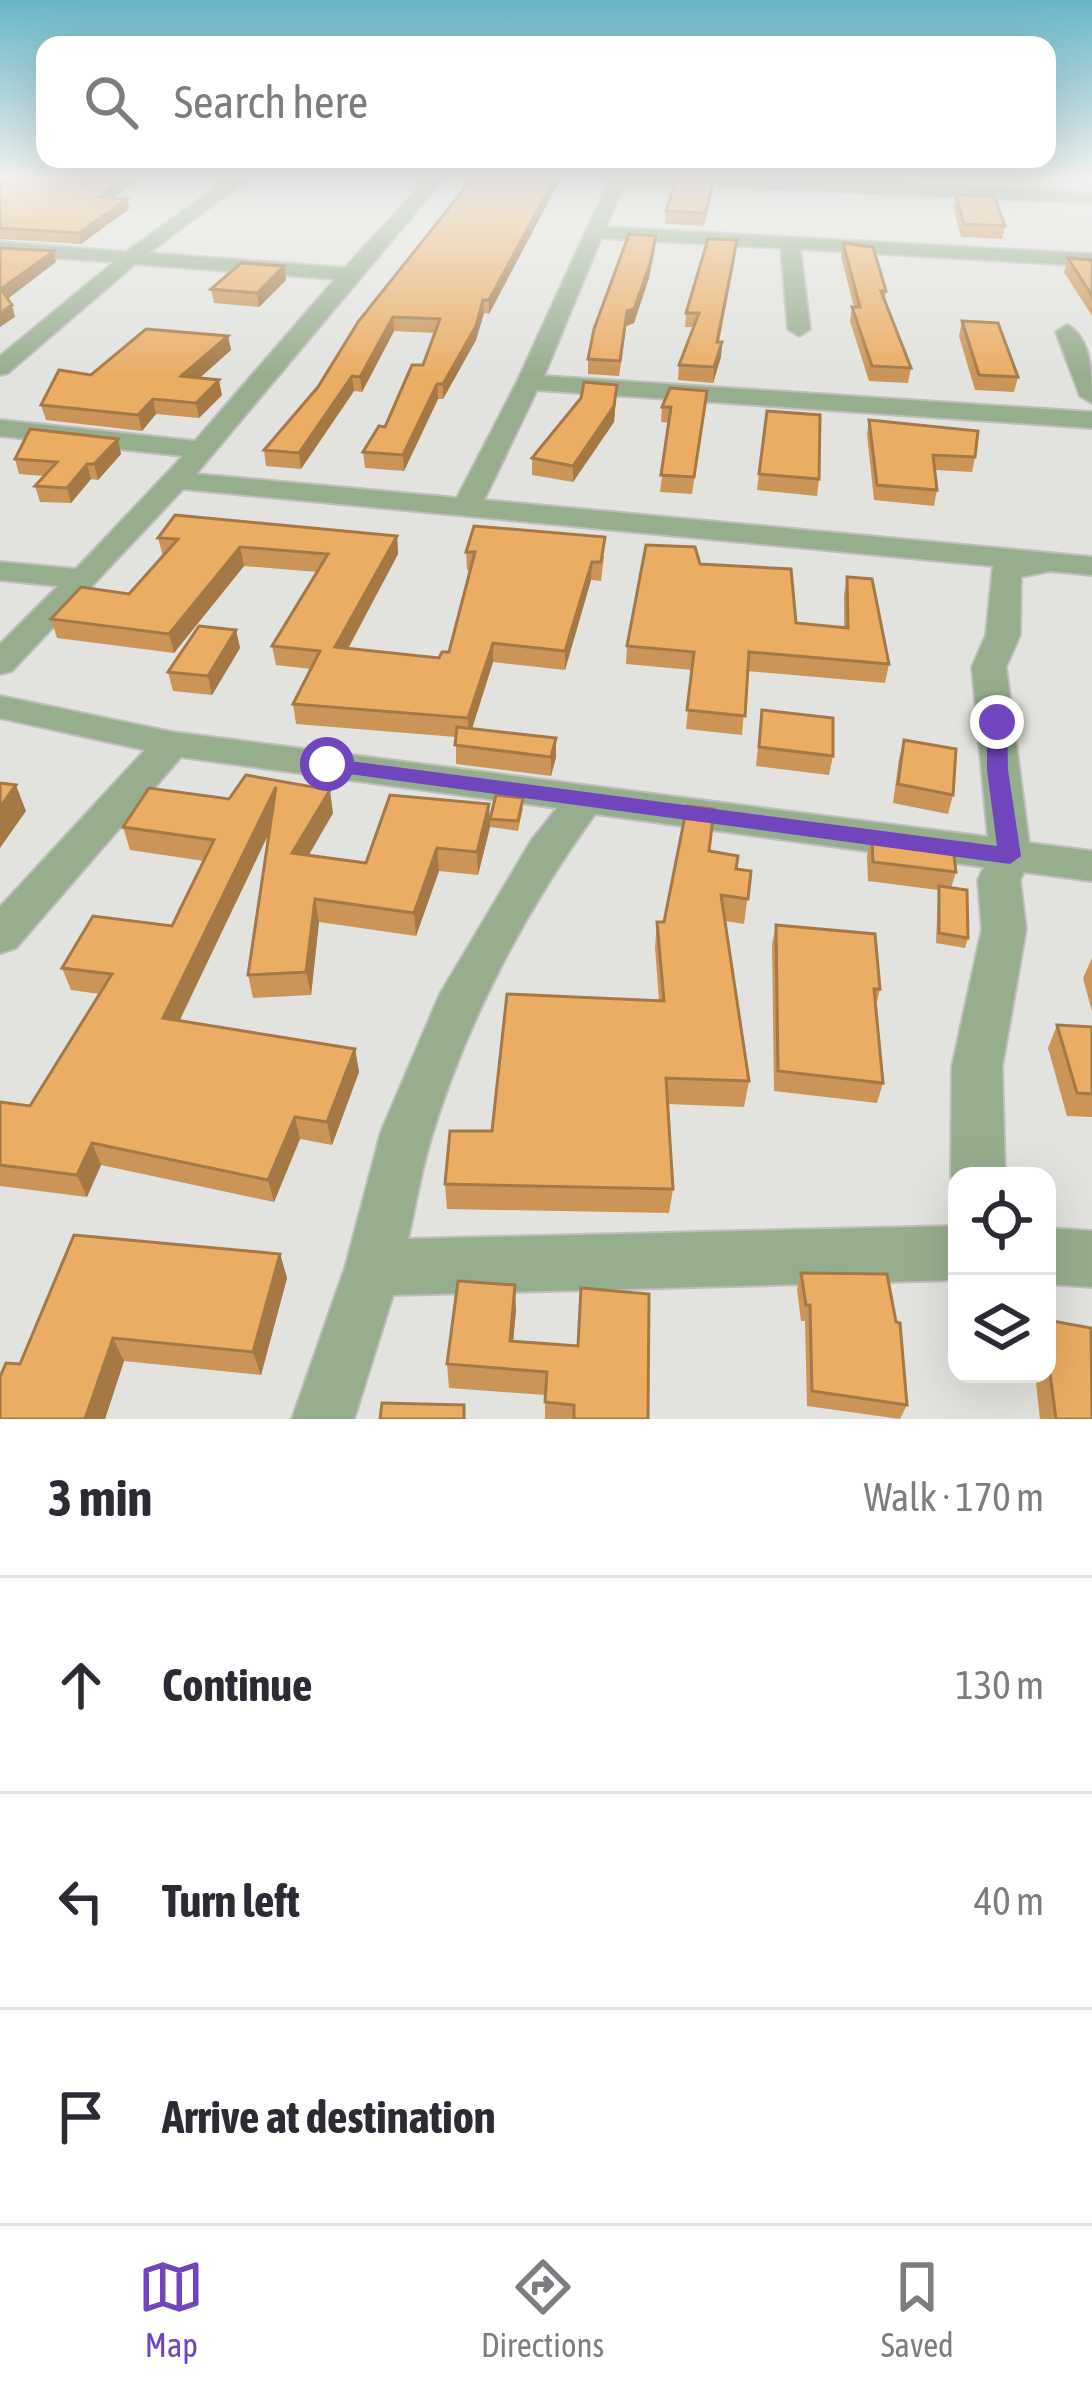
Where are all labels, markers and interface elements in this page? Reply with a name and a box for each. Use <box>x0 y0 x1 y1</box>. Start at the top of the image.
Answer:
search box <box>36 36 1056 168</box>
icon: search <box>78 69 144 135</box>
text: Search here <box>174 76 368 128</box>
route end <box>970 695 1024 749</box>
route start <box>300 737 354 791</box>
map controls <box>948 1167 1056 1383</box>
button: locate <box>948 1167 1056 1275</box>
button: layers <box>948 1275 1056 1383</box>
text: 3 min <box>48 1468 152 1527</box>
text: Walk · 170 m <box>864 1475 1044 1519</box>
icon: ahead <box>48 1652 114 1718</box>
text: Continue <box>162 1659 313 1711</box>
text: 130 m <box>956 1663 1044 1707</box>
icon: left <box>48 1868 114 1934</box>
text: Turn left <box>162 1875 300 1927</box>
text: 40 m <box>974 1879 1044 1923</box>
icon: arrive <box>48 2084 114 2150</box>
text: Arrive at destination <box>162 2091 496 2143</box>
tab: Map <box>138 2254 204 2364</box>
tab: Directions <box>481 2254 604 2364</box>
tab: Saved <box>881 2254 954 2364</box>

